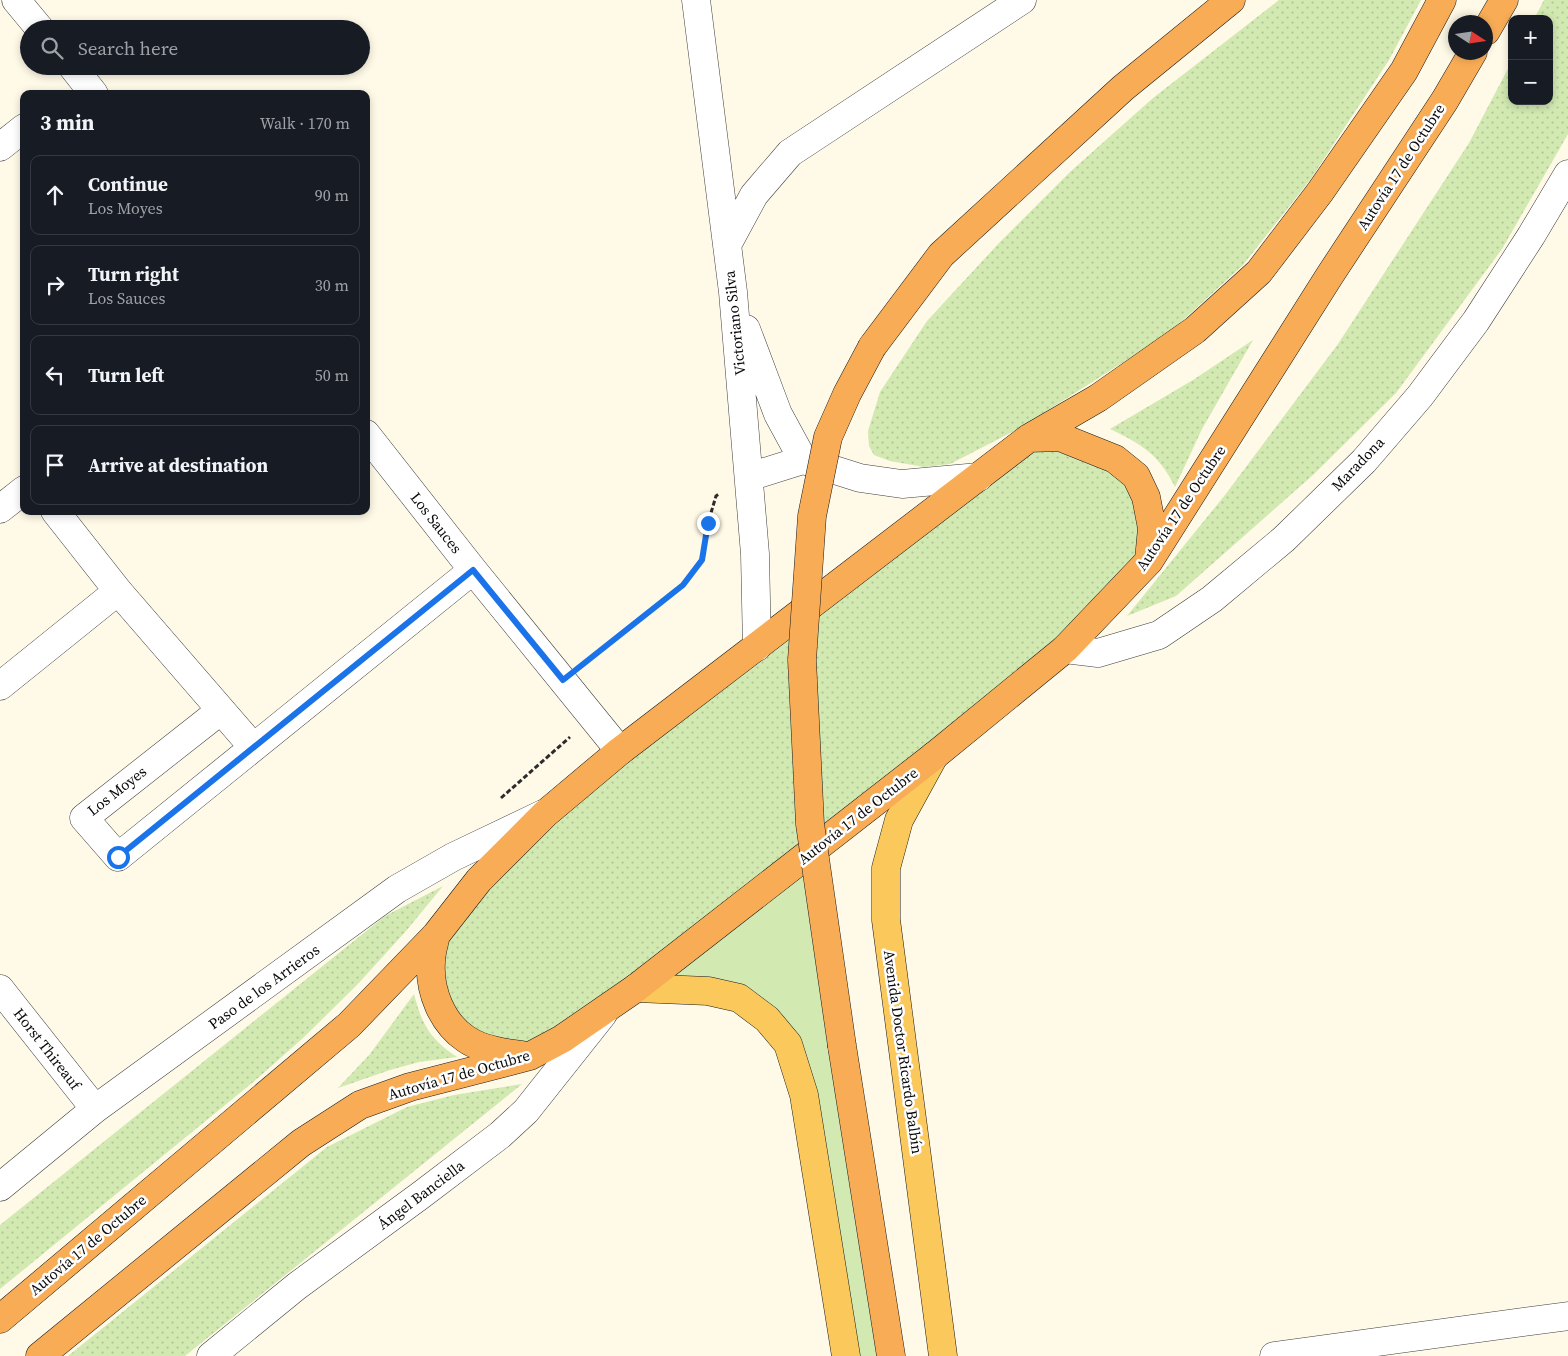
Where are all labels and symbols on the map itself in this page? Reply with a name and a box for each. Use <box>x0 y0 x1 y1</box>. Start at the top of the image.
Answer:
north arrow <box>1448 15 1493 60</box>
street label: Autovía 17 de Octubre <box>1352 99 1450 234</box>
street label: Victoriano Silva <box>719 269 750 376</box>
street label: Maradona <box>1326 432 1389 495</box>
street label: Autovía 17 de Octubre <box>1131 441 1231 574</box>
street label: Los Sauces <box>406 488 467 558</box>
route end <box>697 512 720 535</box>
street label: Los Moyes <box>83 761 151 820</box>
street label: Autovía 17 de Octubre <box>793 762 922 869</box>
route start <box>107 846 130 869</box>
street label: Paso de los Arrieros <box>204 939 324 1034</box>
street label: Avenida Doctor Ricardo Balbín <box>879 949 928 1155</box>
street label: Horst Thireauf <box>9 1003 87 1095</box>
street label: Autovía 17 de Octubre <box>385 1044 533 1105</box>
street label: Ángel Banciella <box>373 1155 469 1234</box>
street label: Autovía 17 de Octubre <box>25 1189 151 1300</box>

